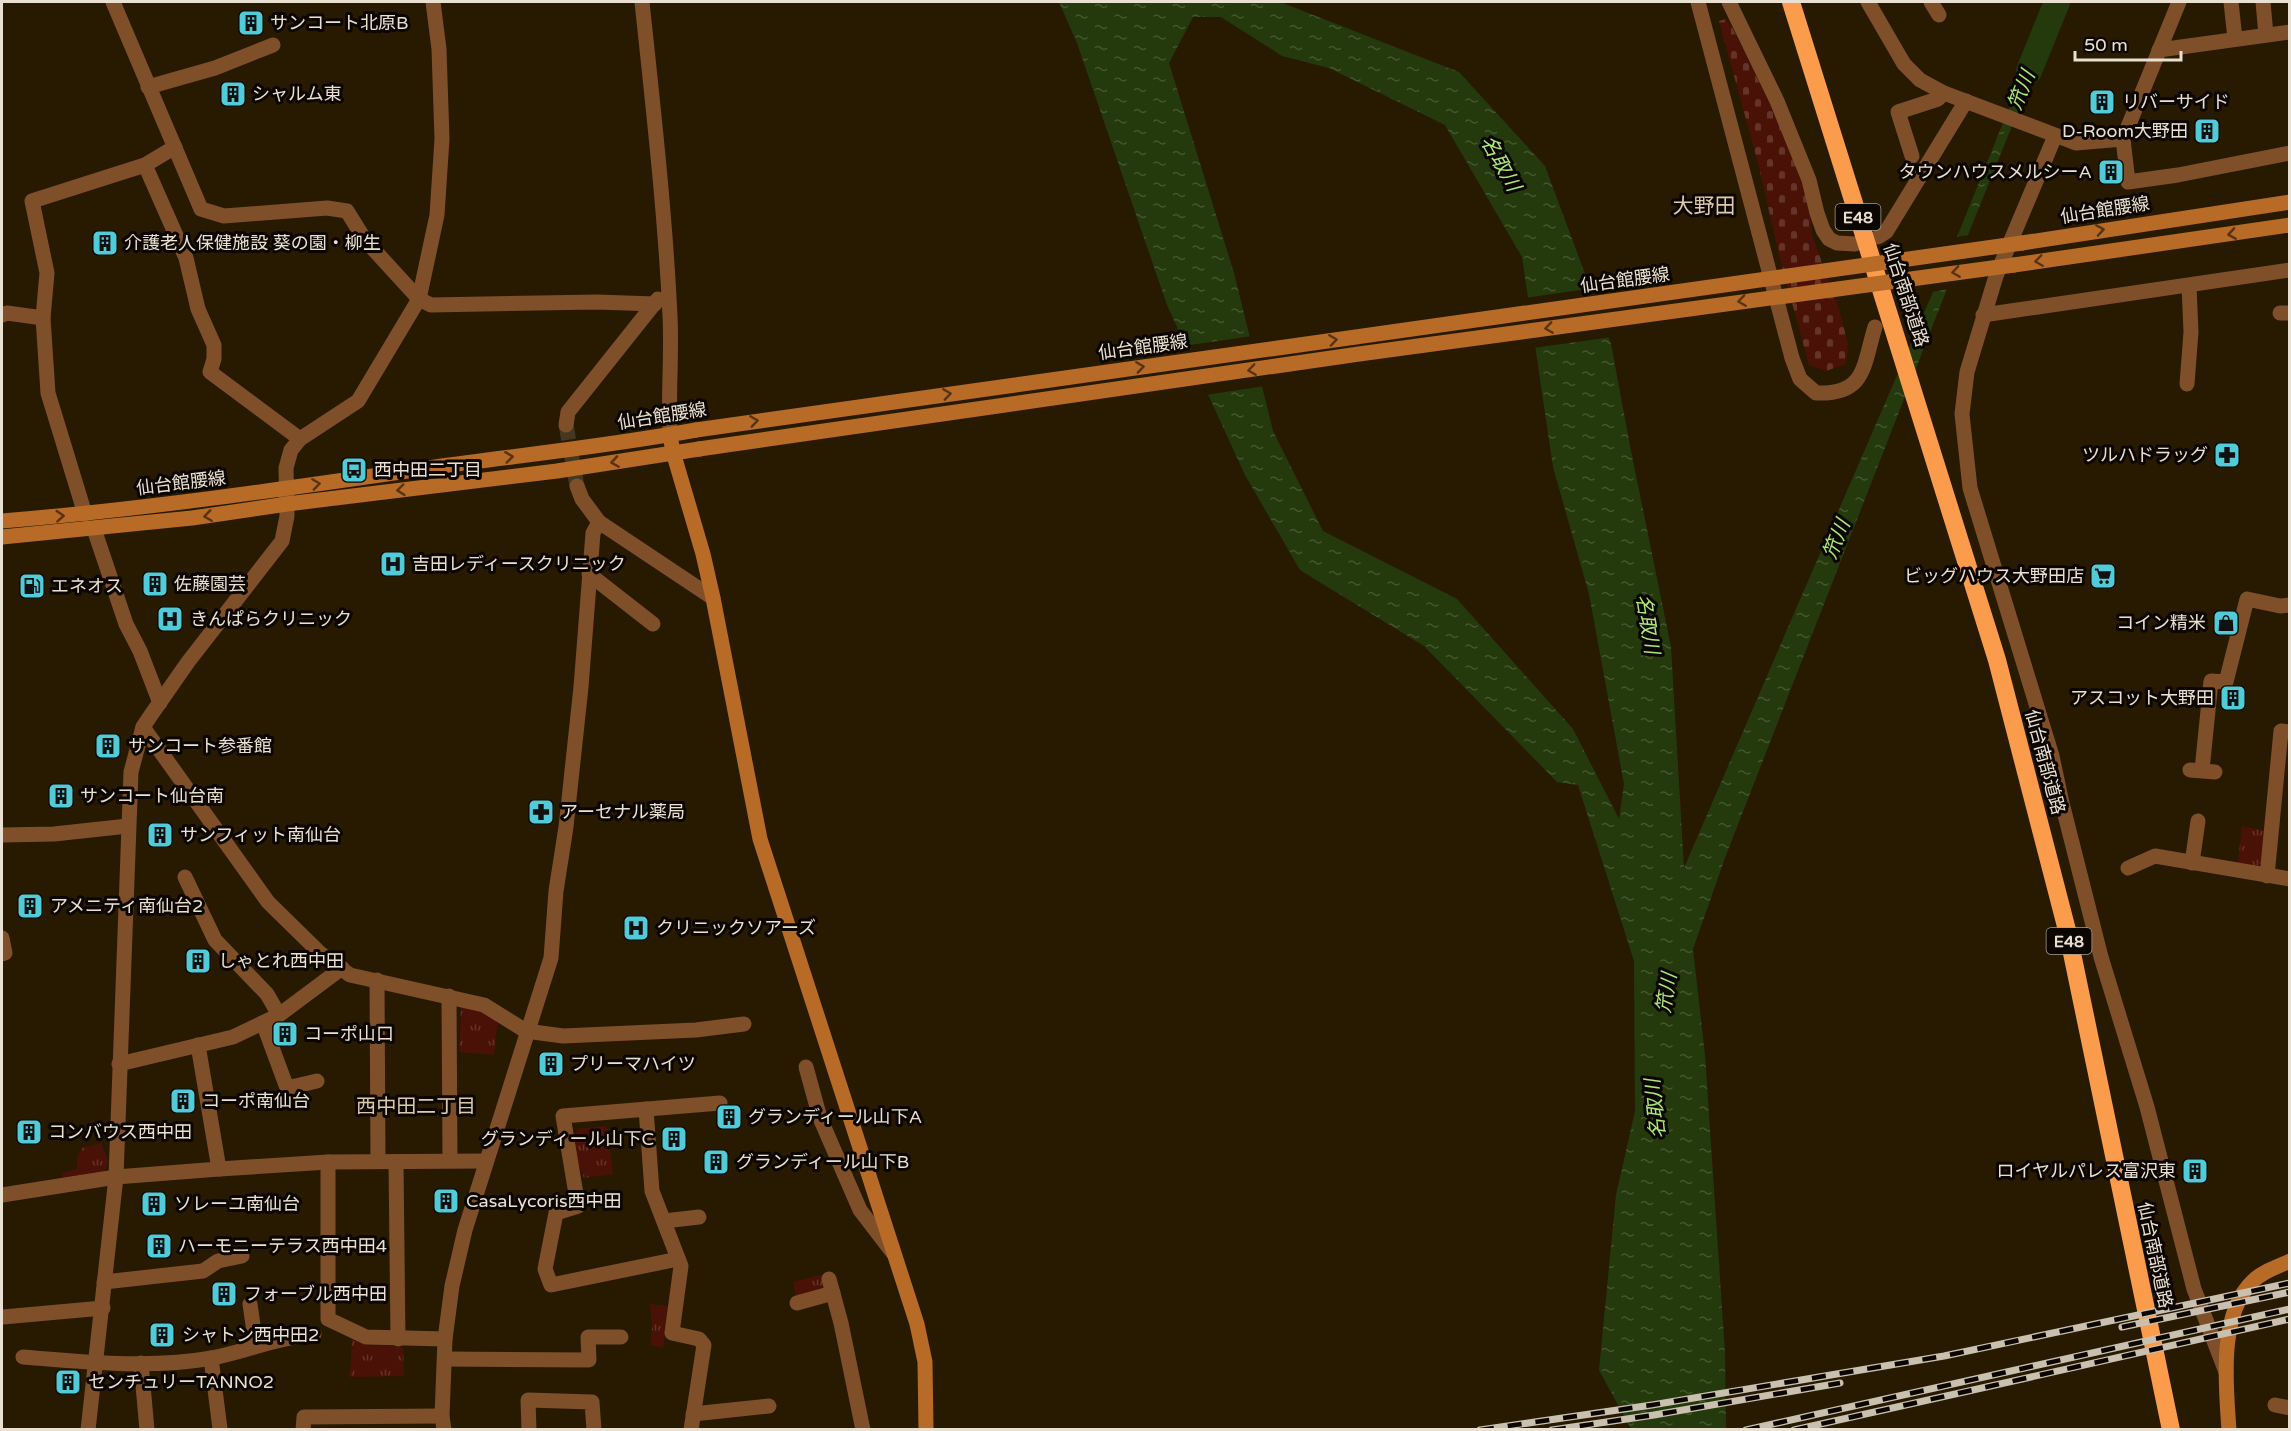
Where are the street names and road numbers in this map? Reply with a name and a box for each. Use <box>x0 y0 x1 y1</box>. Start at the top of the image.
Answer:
street label: 仙台館腰線 <box>2059 192 2151 228</box>
road number: E48 <box>1836 204 1880 230</box>
street label: 仙台南部道路 <box>1879 240 1933 350</box>
street label: 仙台館腰線 <box>1579 263 1671 297</box>
street label: 仙台館腰線 <box>1097 330 1189 364</box>
street label: 仙台館腰線 <box>616 398 708 434</box>
street label: 仙台館腰線 <box>135 467 227 499</box>
street label: 仙台南部道路 <box>2020 707 2070 817</box>
road number: E48 <box>2046 928 2092 954</box>
street label: 仙台南部道路 <box>2133 1200 2177 1310</box>

